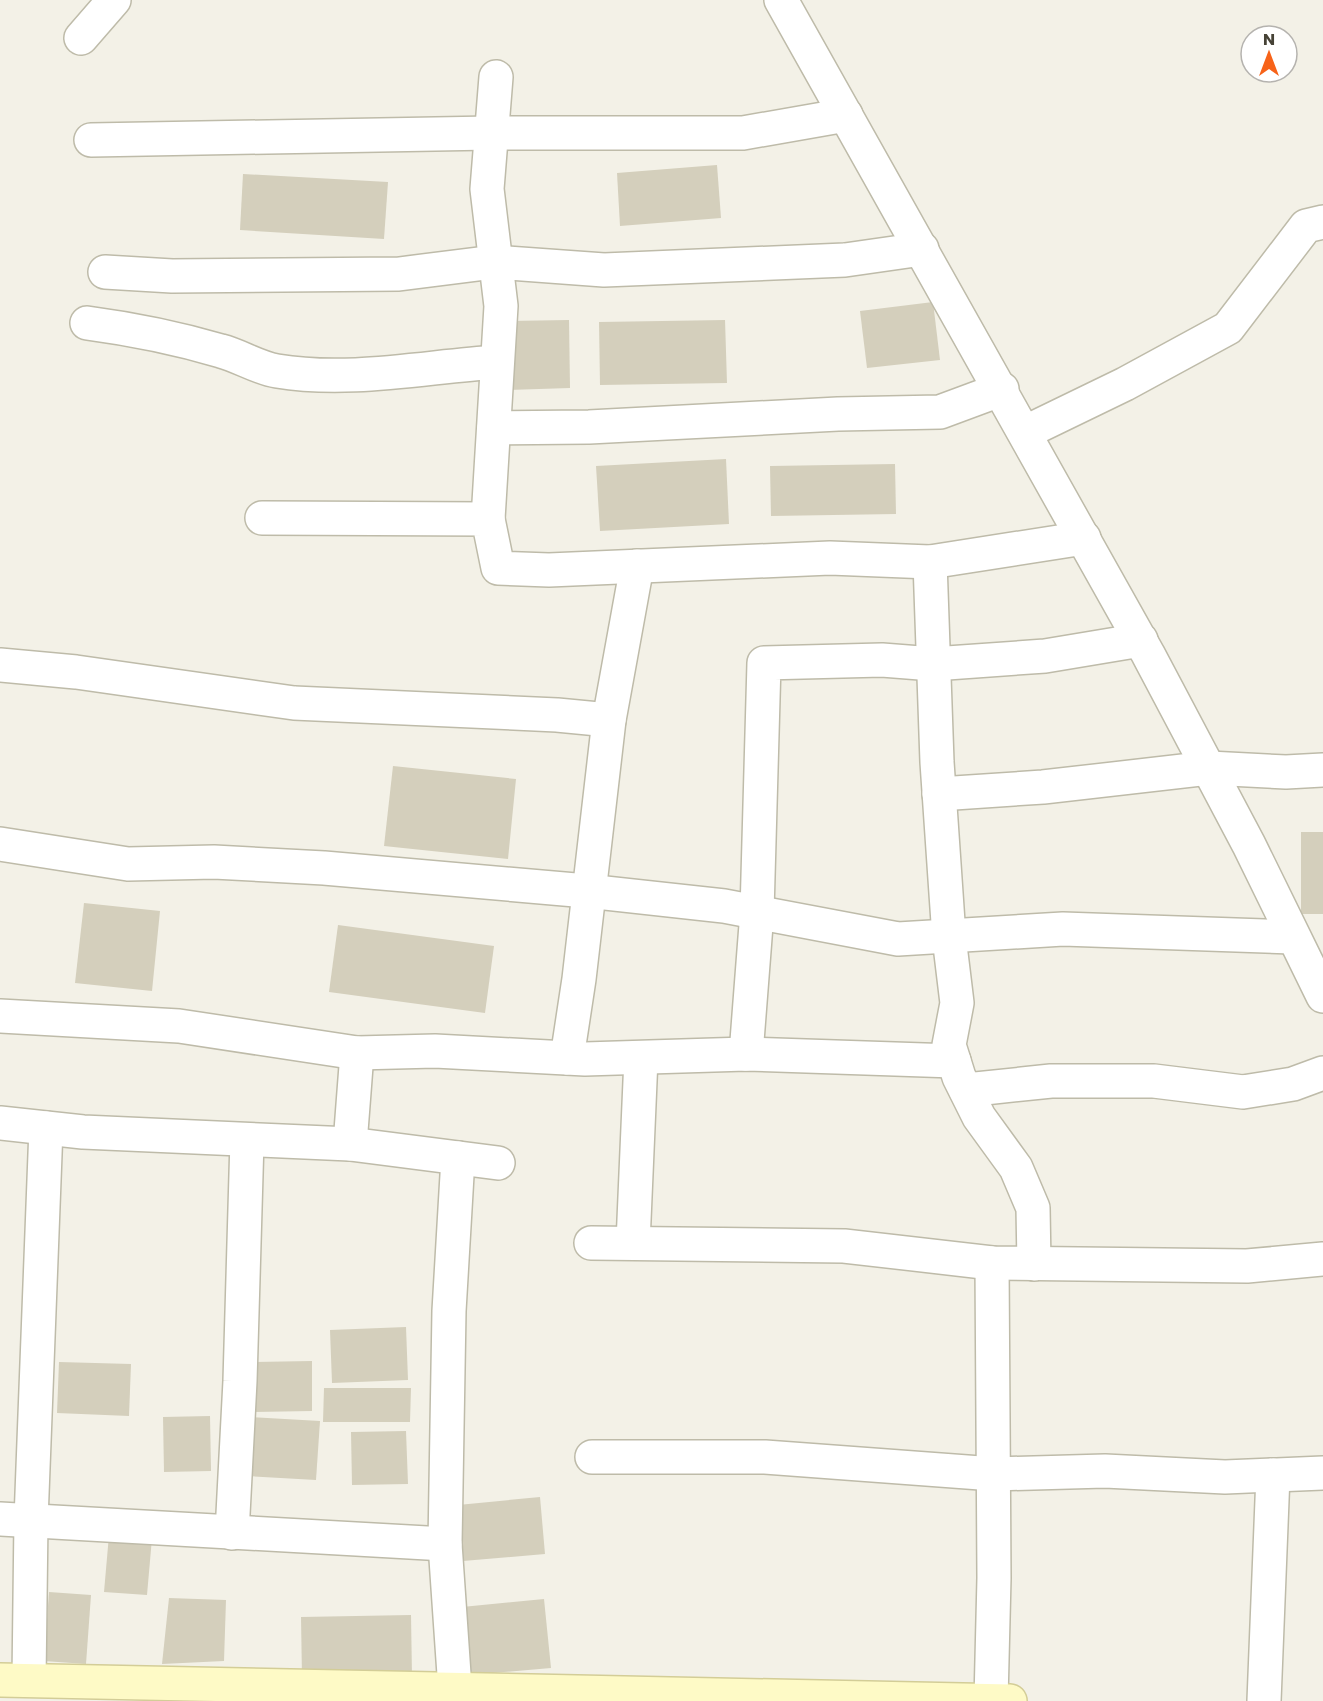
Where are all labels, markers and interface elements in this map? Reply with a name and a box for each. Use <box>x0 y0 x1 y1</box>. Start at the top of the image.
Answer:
north arrow <box>1239 24 1299 84</box>
text: N <box>1263 28 1275 51</box>

